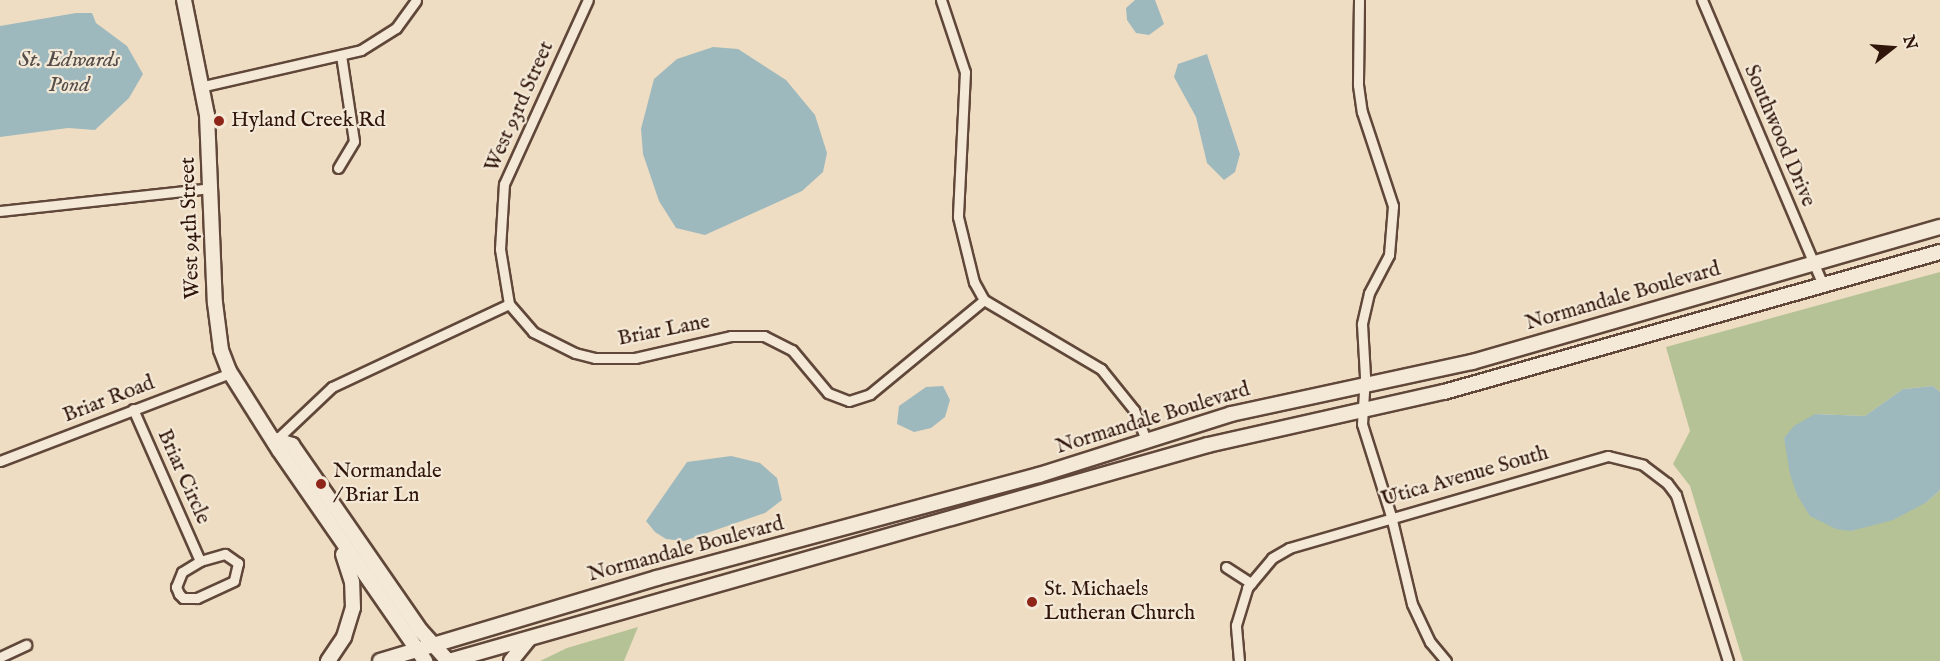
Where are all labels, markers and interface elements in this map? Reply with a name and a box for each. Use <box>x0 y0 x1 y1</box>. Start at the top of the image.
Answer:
north arrow <box>1862 18 1922 78</box>
text: N <box>1898 33 1921 52</box>
street label: West 93rd Street <box>480 38 560 176</box>
water label: St. Edwards Pond <box>18 47 120 98</box>
street label: Southwood Drive <box>1738 61 1820 211</box>
place label: Hyland Creek Rd <box>231 108 385 134</box>
marker: Hyland Creek Rd <box>212 114 226 128</box>
street label: West 94th Street <box>176 156 206 300</box>
street label: Normandale Boulevard <box>1523 257 1723 337</box>
street label: Briar Lane <box>616 310 712 352</box>
street label: Briar Road <box>60 371 158 429</box>
street label: Normandale Boulevard <box>1053 377 1253 461</box>
street label: Briar Circle <box>151 426 215 528</box>
street label: Utica Avenue South <box>1379 441 1551 513</box>
place label: Normandale / Briar Ln <box>333 459 442 509</box>
marker: Normandale / Briar Ln <box>314 477 328 491</box>
street label: Normandale Boulevard <box>585 512 787 588</box>
place label: St. Michaels Lutheran Church <box>1044 577 1195 627</box>
marker: St. Michaels Lutheran Church <box>1025 595 1039 609</box>

